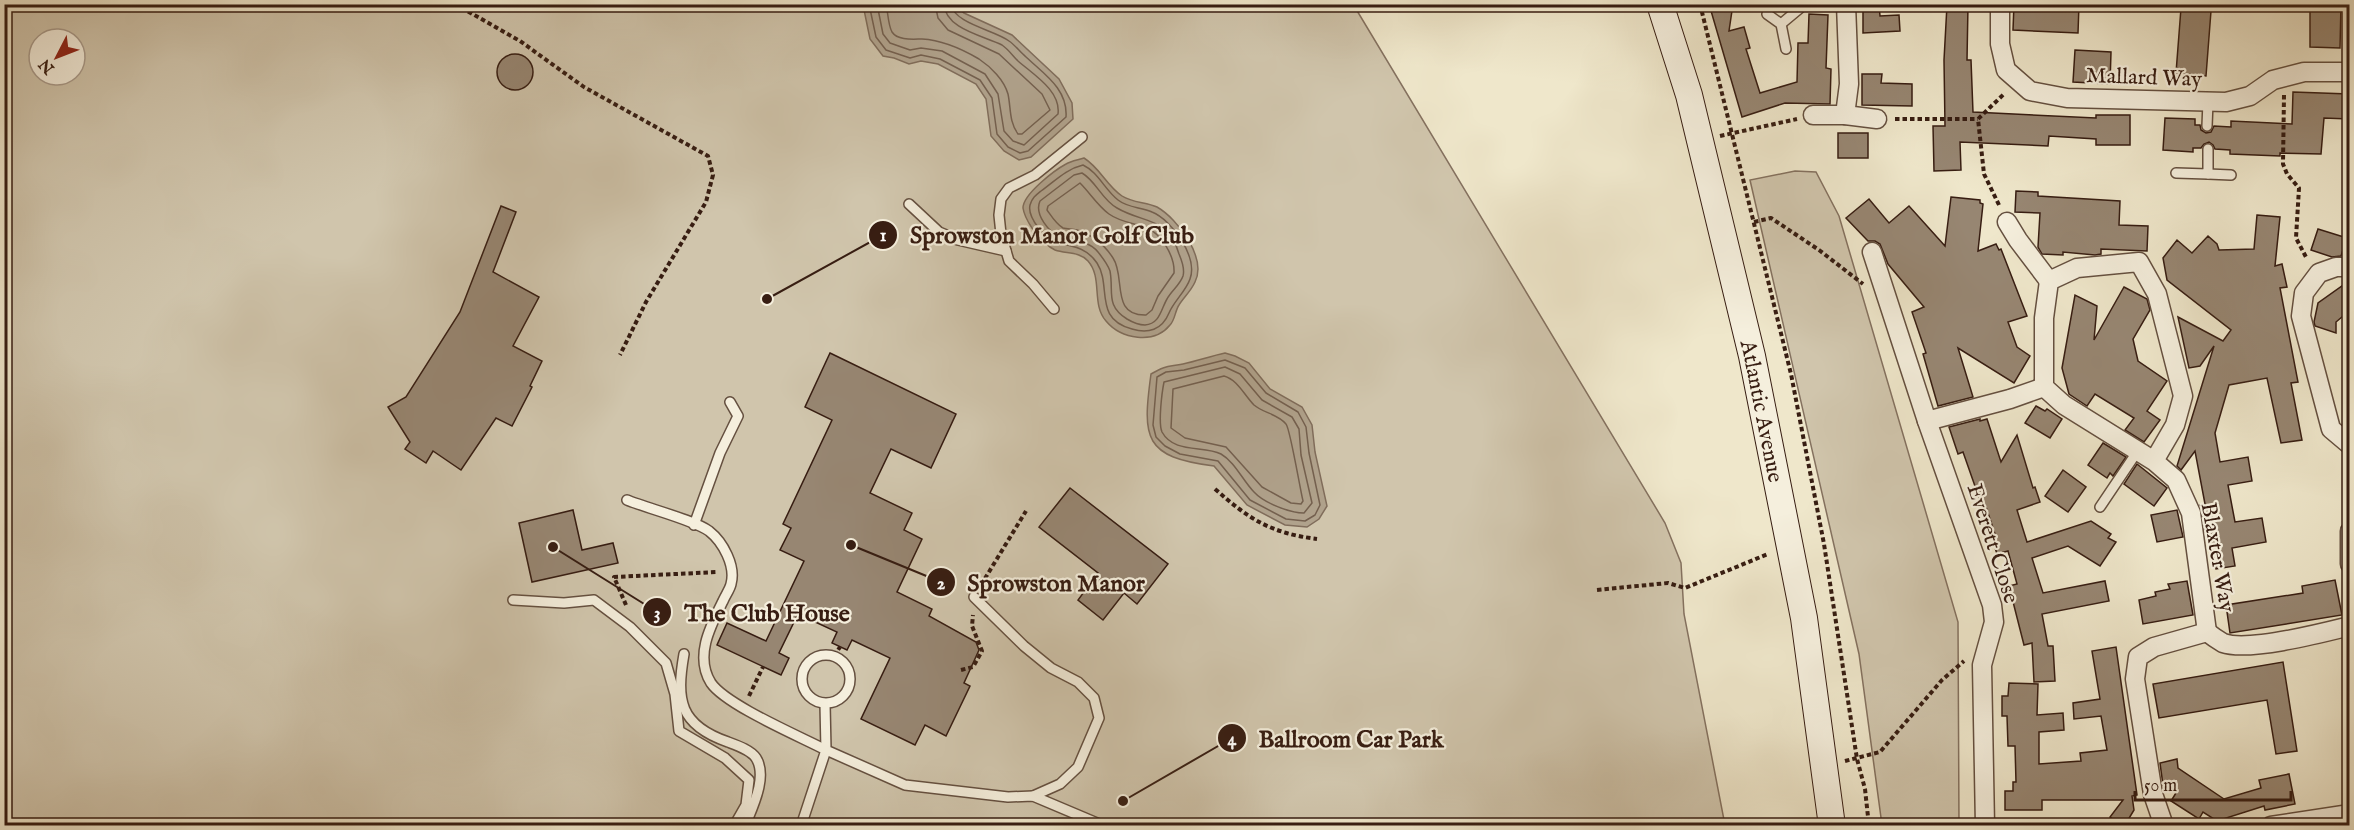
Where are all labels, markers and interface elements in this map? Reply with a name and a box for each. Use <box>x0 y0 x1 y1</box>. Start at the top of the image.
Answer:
north arrow <box>27 27 87 87</box>
text: N <box>35 54 60 78</box>
street label: Mallard Way <box>2085 62 2203 94</box>
callout: Sprowston Manor Golf Club <box>868 214 1206 256</box>
text: Sprowston Manor Golf Club <box>910 221 1194 252</box>
text: 1 <box>880 225 887 248</box>
street label: Atlantic Avenue <box>1732 336 1789 485</box>
street label: Everett Close <box>1960 480 2025 607</box>
street label: Blaxter Way <box>2194 500 2240 615</box>
callout: Sprowston Manor <box>926 561 1157 603</box>
text: Sprowston Manor <box>967 569 1145 600</box>
text: 2 <box>937 573 946 596</box>
callout: The Club House <box>642 591 862 633</box>
text: The Club House <box>683 599 850 630</box>
text: 3 <box>654 603 660 626</box>
callout: Ballroom Car Park <box>1217 717 1456 759</box>
text: Ballroom Car Park <box>1258 725 1445 756</box>
text: 4 <box>1228 729 1238 752</box>
scale bar <box>2135 764 2291 802</box>
text: 50 m <box>2144 775 2177 798</box>

